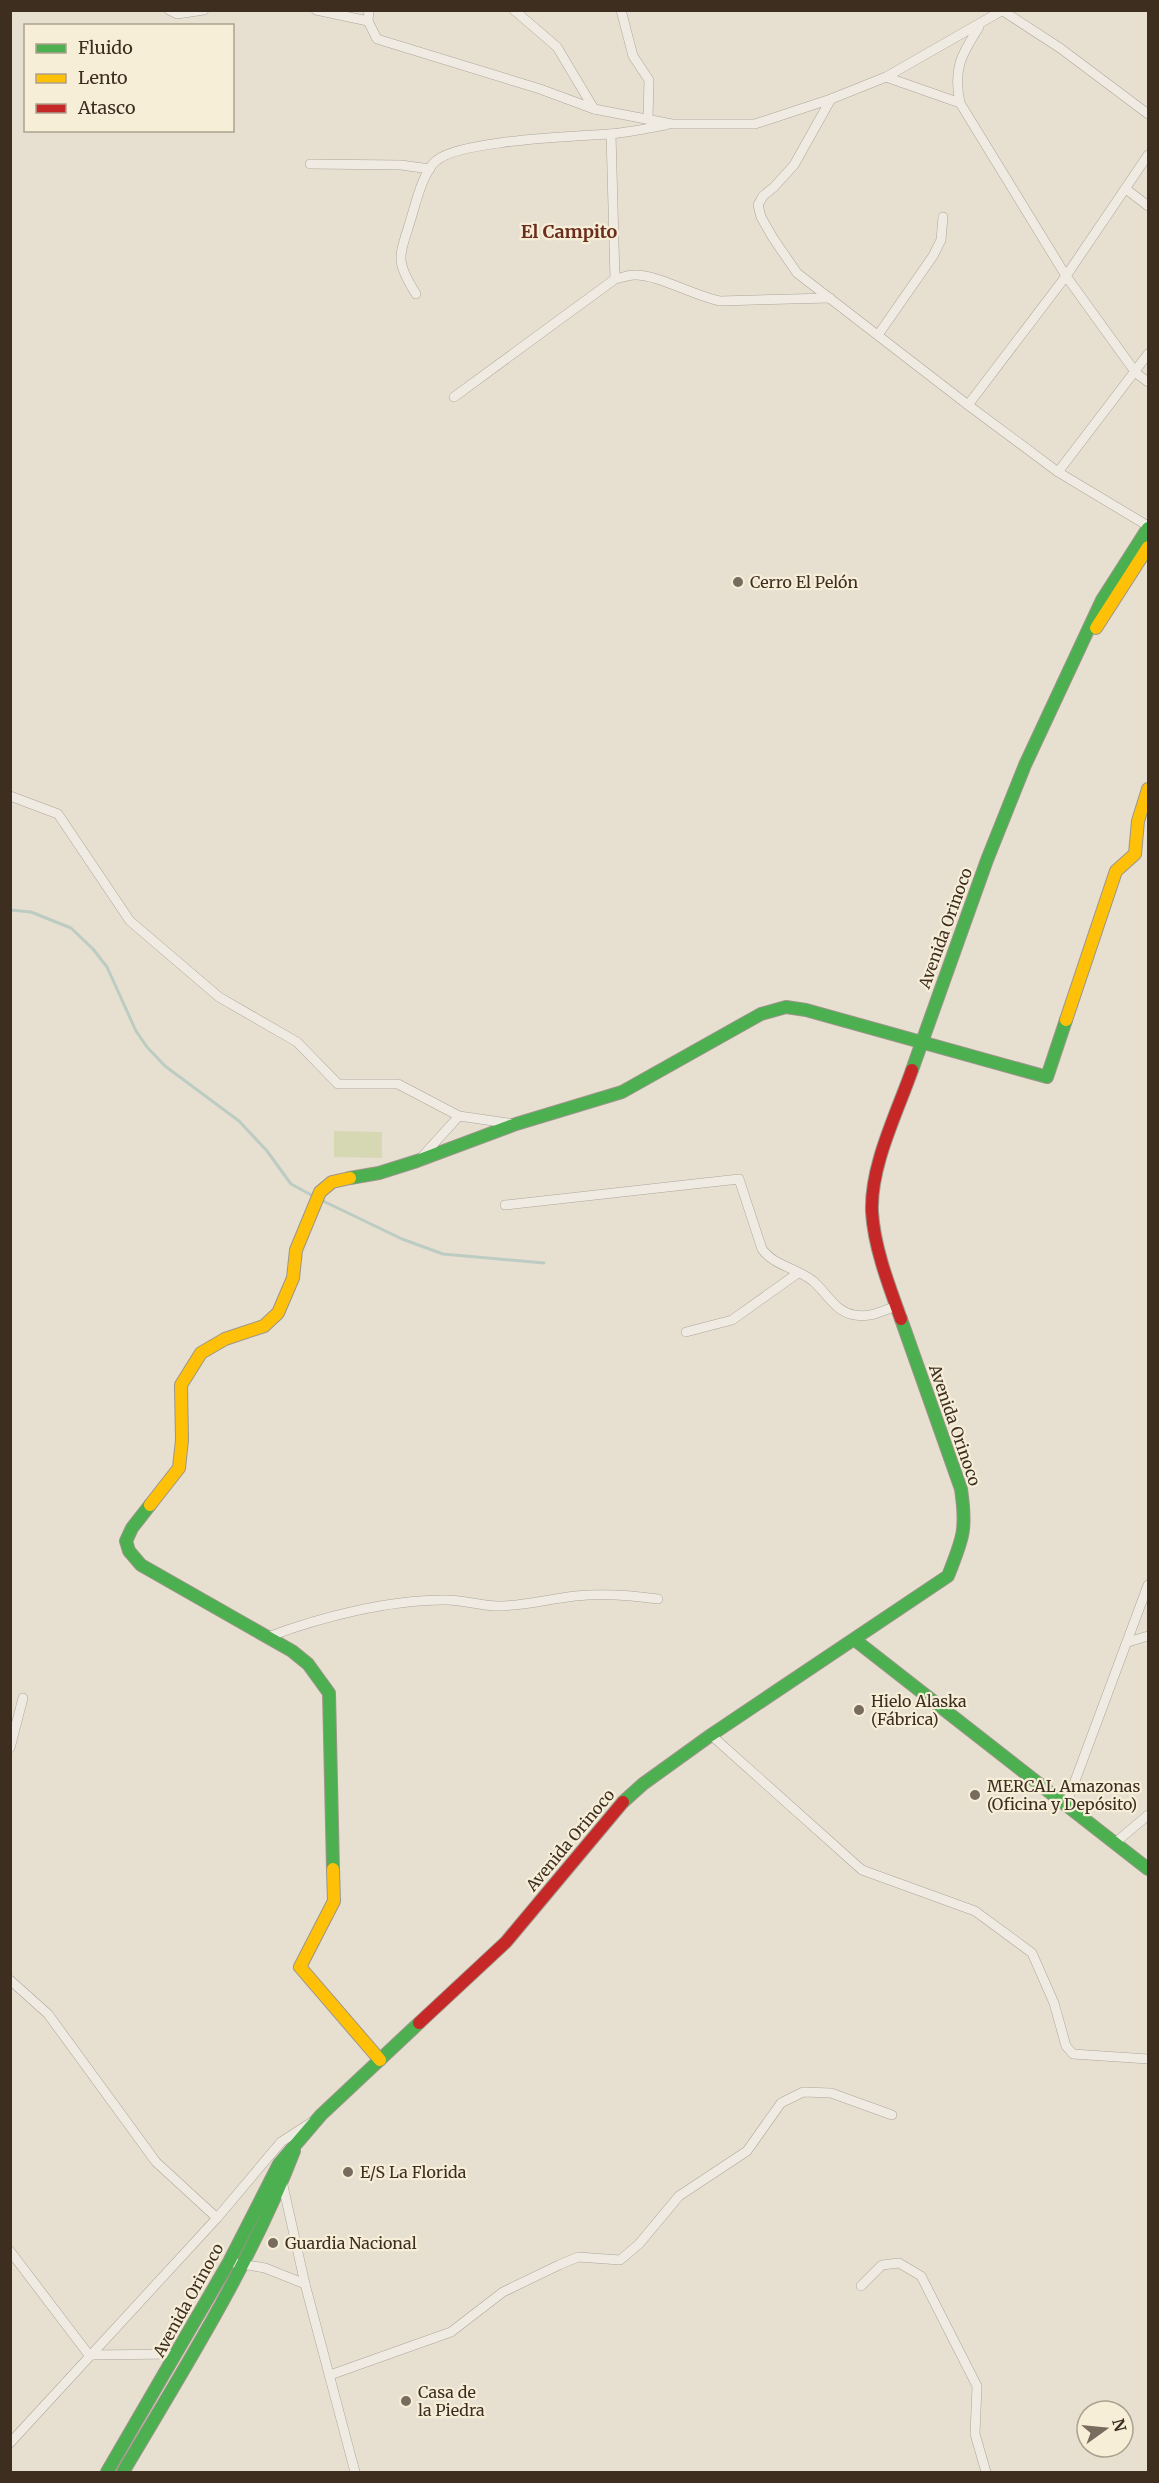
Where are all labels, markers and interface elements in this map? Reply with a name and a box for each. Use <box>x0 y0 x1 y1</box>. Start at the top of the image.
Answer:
legend <box>24 24 234 132</box>
text: Fluido <box>78 36 133 59</box>
text: Lento <box>78 66 128 89</box>
text: Atasco <box>77 96 136 119</box>
district label: El Campito <box>521 220 618 243</box>
place label: Cerro El Pelón <box>750 572 858 592</box>
marker: Cerro El Pelón <box>731 575 745 589</box>
street label: Avenida Orinoco <box>914 865 976 992</box>
street label: Avenida Orinoco <box>925 1361 985 1488</box>
place label: Hielo Alaska (Fábrica) <box>871 1691 967 1729</box>
marker: Hielo Alaska (Fábrica) <box>852 1703 866 1717</box>
place label: MERCAL Amazonas (Oficina y Depósito) <box>987 1776 1140 1814</box>
street label: Avenida Orinoco <box>521 1785 618 1896</box>
marker: MERCAL Amazonas (Oficina y Depósito) <box>968 1788 982 1802</box>
place label: E/S La Florida <box>360 2162 467 2182</box>
marker: E/S La Florida <box>341 2165 355 2179</box>
place label: Guardia Nacional <box>285 2233 417 2253</box>
marker: Guardia Nacional <box>266 2236 280 2250</box>
street label: Avenida Orinoco <box>148 2240 228 2361</box>
place label: Casa de la Piedra <box>418 2382 485 2420</box>
marker: Casa de la Piedra <box>399 2394 413 2408</box>
north arrow <box>1075 2399 1135 2459</box>
text: N <box>1108 2416 1131 2434</box>

